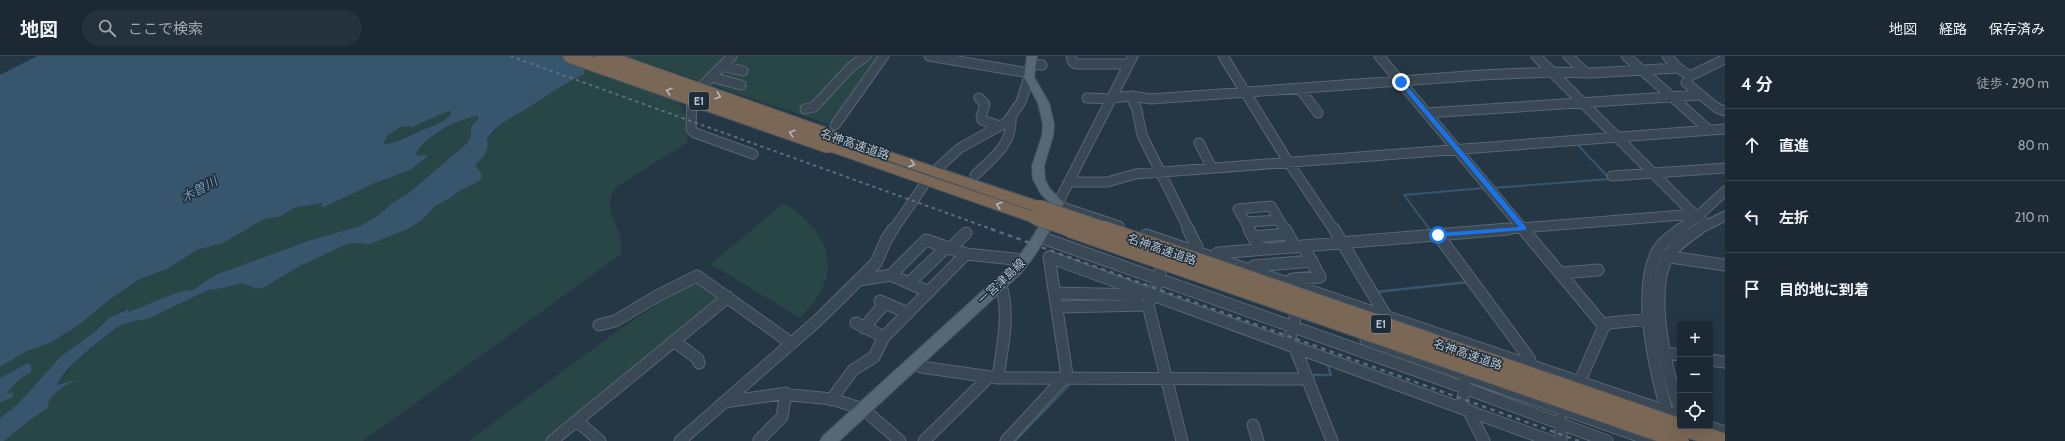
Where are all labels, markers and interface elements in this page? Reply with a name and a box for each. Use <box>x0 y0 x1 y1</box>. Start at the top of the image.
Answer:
search box <box>82 10 362 46</box>
icon: search <box>96 17 118 39</box>
text: 地図 <box>20 18 58 41</box>
text: ここで検索 <box>128 20 203 38</box>
text: 地図 <box>1889 20 1917 38</box>
text: 経路 <box>1939 20 1967 38</box>
text: 保存済み <box>1989 20 2045 38</box>
route end <box>1392 73 1410 91</box>
text: 4 分 <box>1741 74 1772 94</box>
text: 徒歩 · 290 m <box>1976 75 2049 91</box>
one-way arrow <box>666 87 673 95</box>
road number: E1 <box>689 92 709 110</box>
one-way arrow <box>715 92 722 100</box>
street label: 名神高速道路 <box>819 125 891 163</box>
one-way arrow <box>788 130 795 138</box>
icon: ahead <box>1741 134 1763 156</box>
text: 直進 <box>1779 137 1809 155</box>
text: 80 m <box>2018 137 2049 153</box>
one-way arrow <box>908 159 915 168</box>
water label: 木曽川 <box>178 172 222 205</box>
one-way arrow <box>996 202 1003 210</box>
icon: left <box>1741 206 1763 228</box>
text: 左折 <box>1779 209 1809 227</box>
text: 210 m <box>2015 209 2049 225</box>
route start <box>1429 226 1447 244</box>
street label: 名神高速道路 <box>1126 230 1198 268</box>
street label: 一宮津島線 <box>974 255 1028 307</box>
icon: arrive <box>1741 278 1763 300</box>
text: 目的地に到着 <box>1779 281 1869 299</box>
road number: E1 <box>1371 315 1391 333</box>
map controls <box>1677 321 1713 429</box>
button: + <box>1677 321 1713 357</box>
street label: 名神高速道路 <box>1432 335 1504 373</box>
button: − <box>1677 357 1713 393</box>
button: locate <box>1677 393 1713 429</box>

